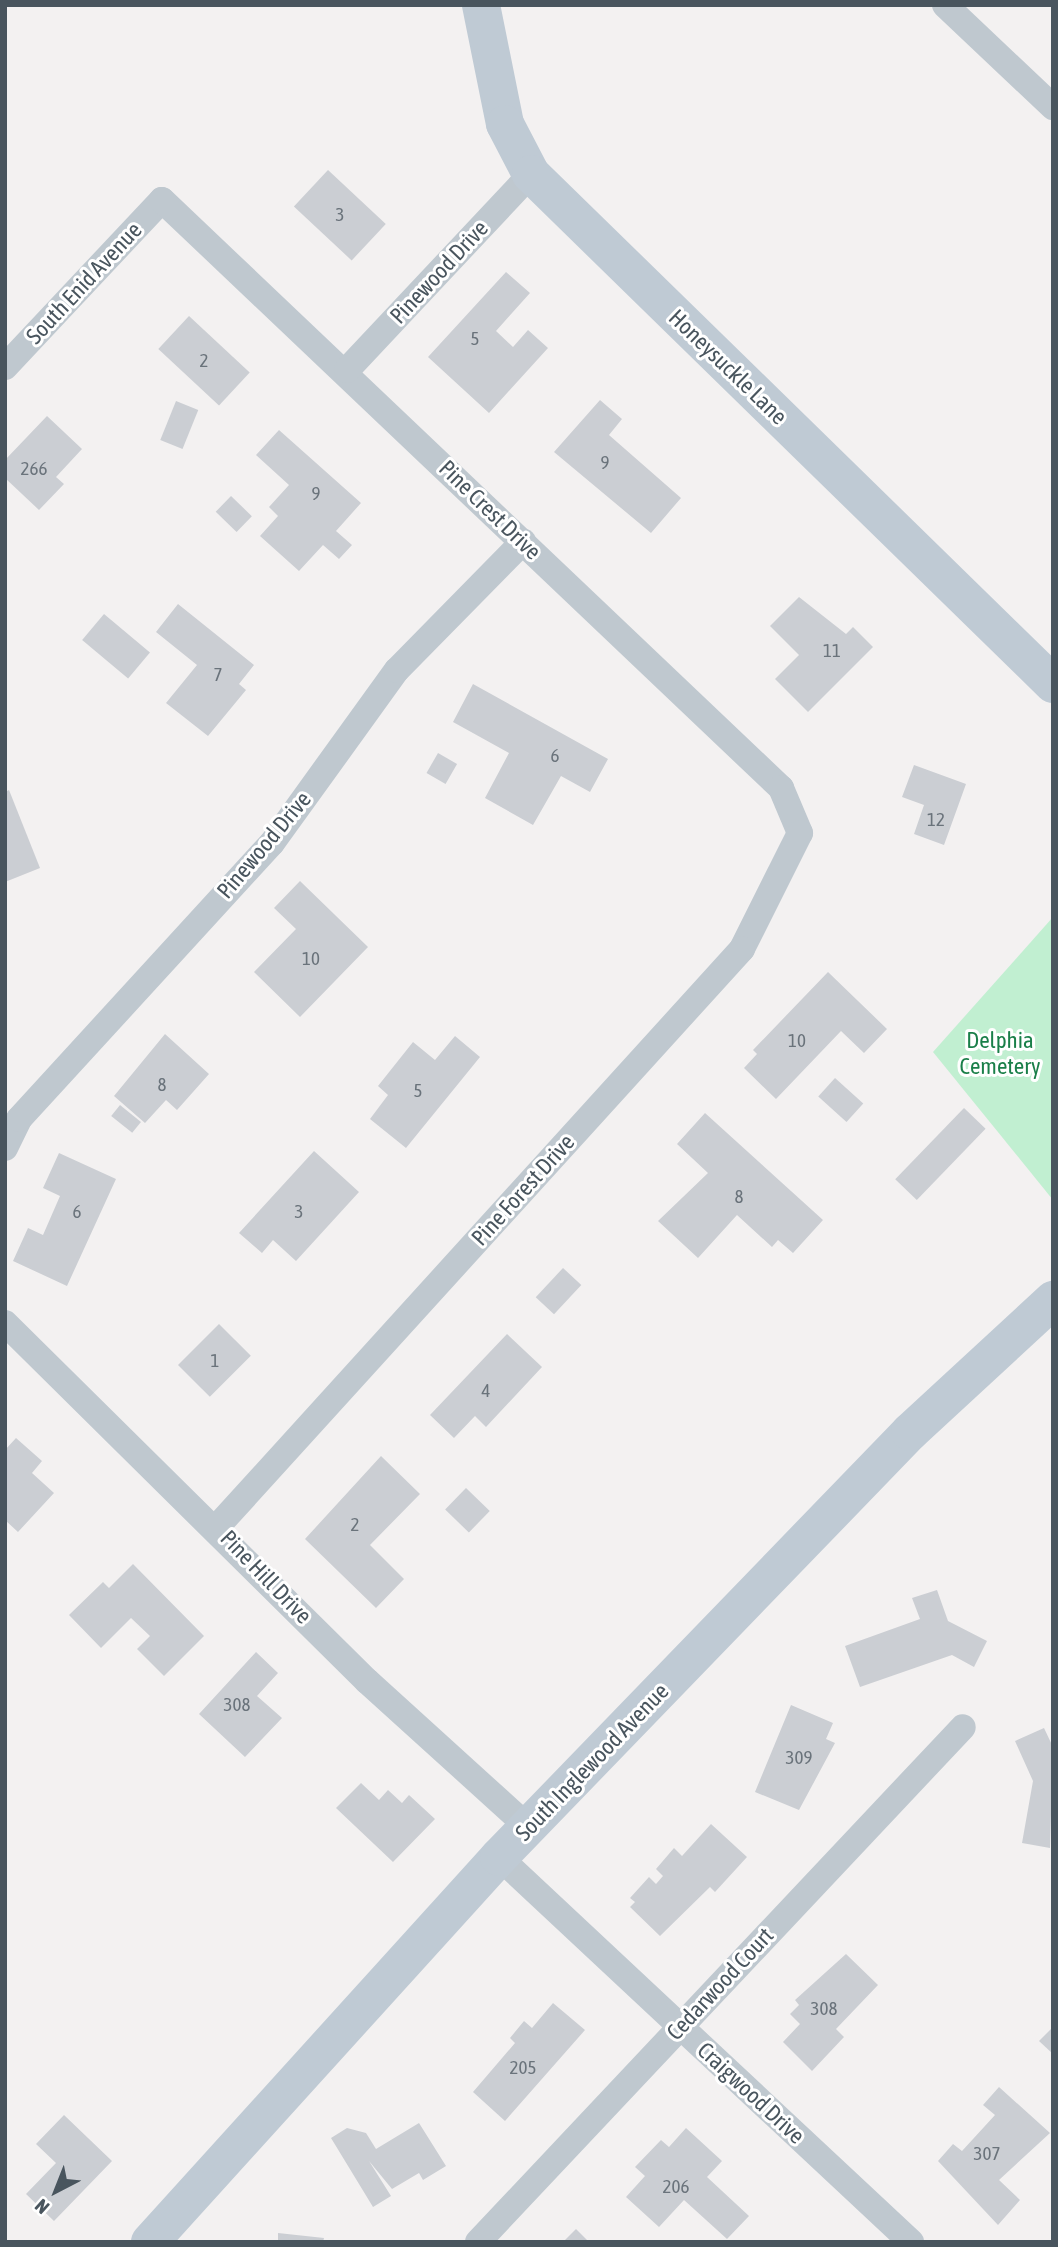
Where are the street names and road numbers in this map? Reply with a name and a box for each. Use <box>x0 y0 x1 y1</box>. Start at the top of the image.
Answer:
street label: Pinewood Drive <box>384 215 494 329</box>
street label: South Enid Avenue <box>21 216 147 350</box>
street label: Honeysuckle Lane <box>663 304 793 430</box>
street label: Pine Crest Drive <box>433 455 547 565</box>
street label: Pinewood Drive <box>211 786 317 904</box>
street label: Pine Forest Drive <box>466 1129 580 1251</box>
street label: Pine Hill Drive <box>215 1524 317 1630</box>
street label: South Inglewood Avenue <box>510 1677 674 1847</box>
street label: Cedarwood Court <box>661 1922 779 2046</box>
street label: Craigwood Drive <box>692 2036 810 2150</box>

